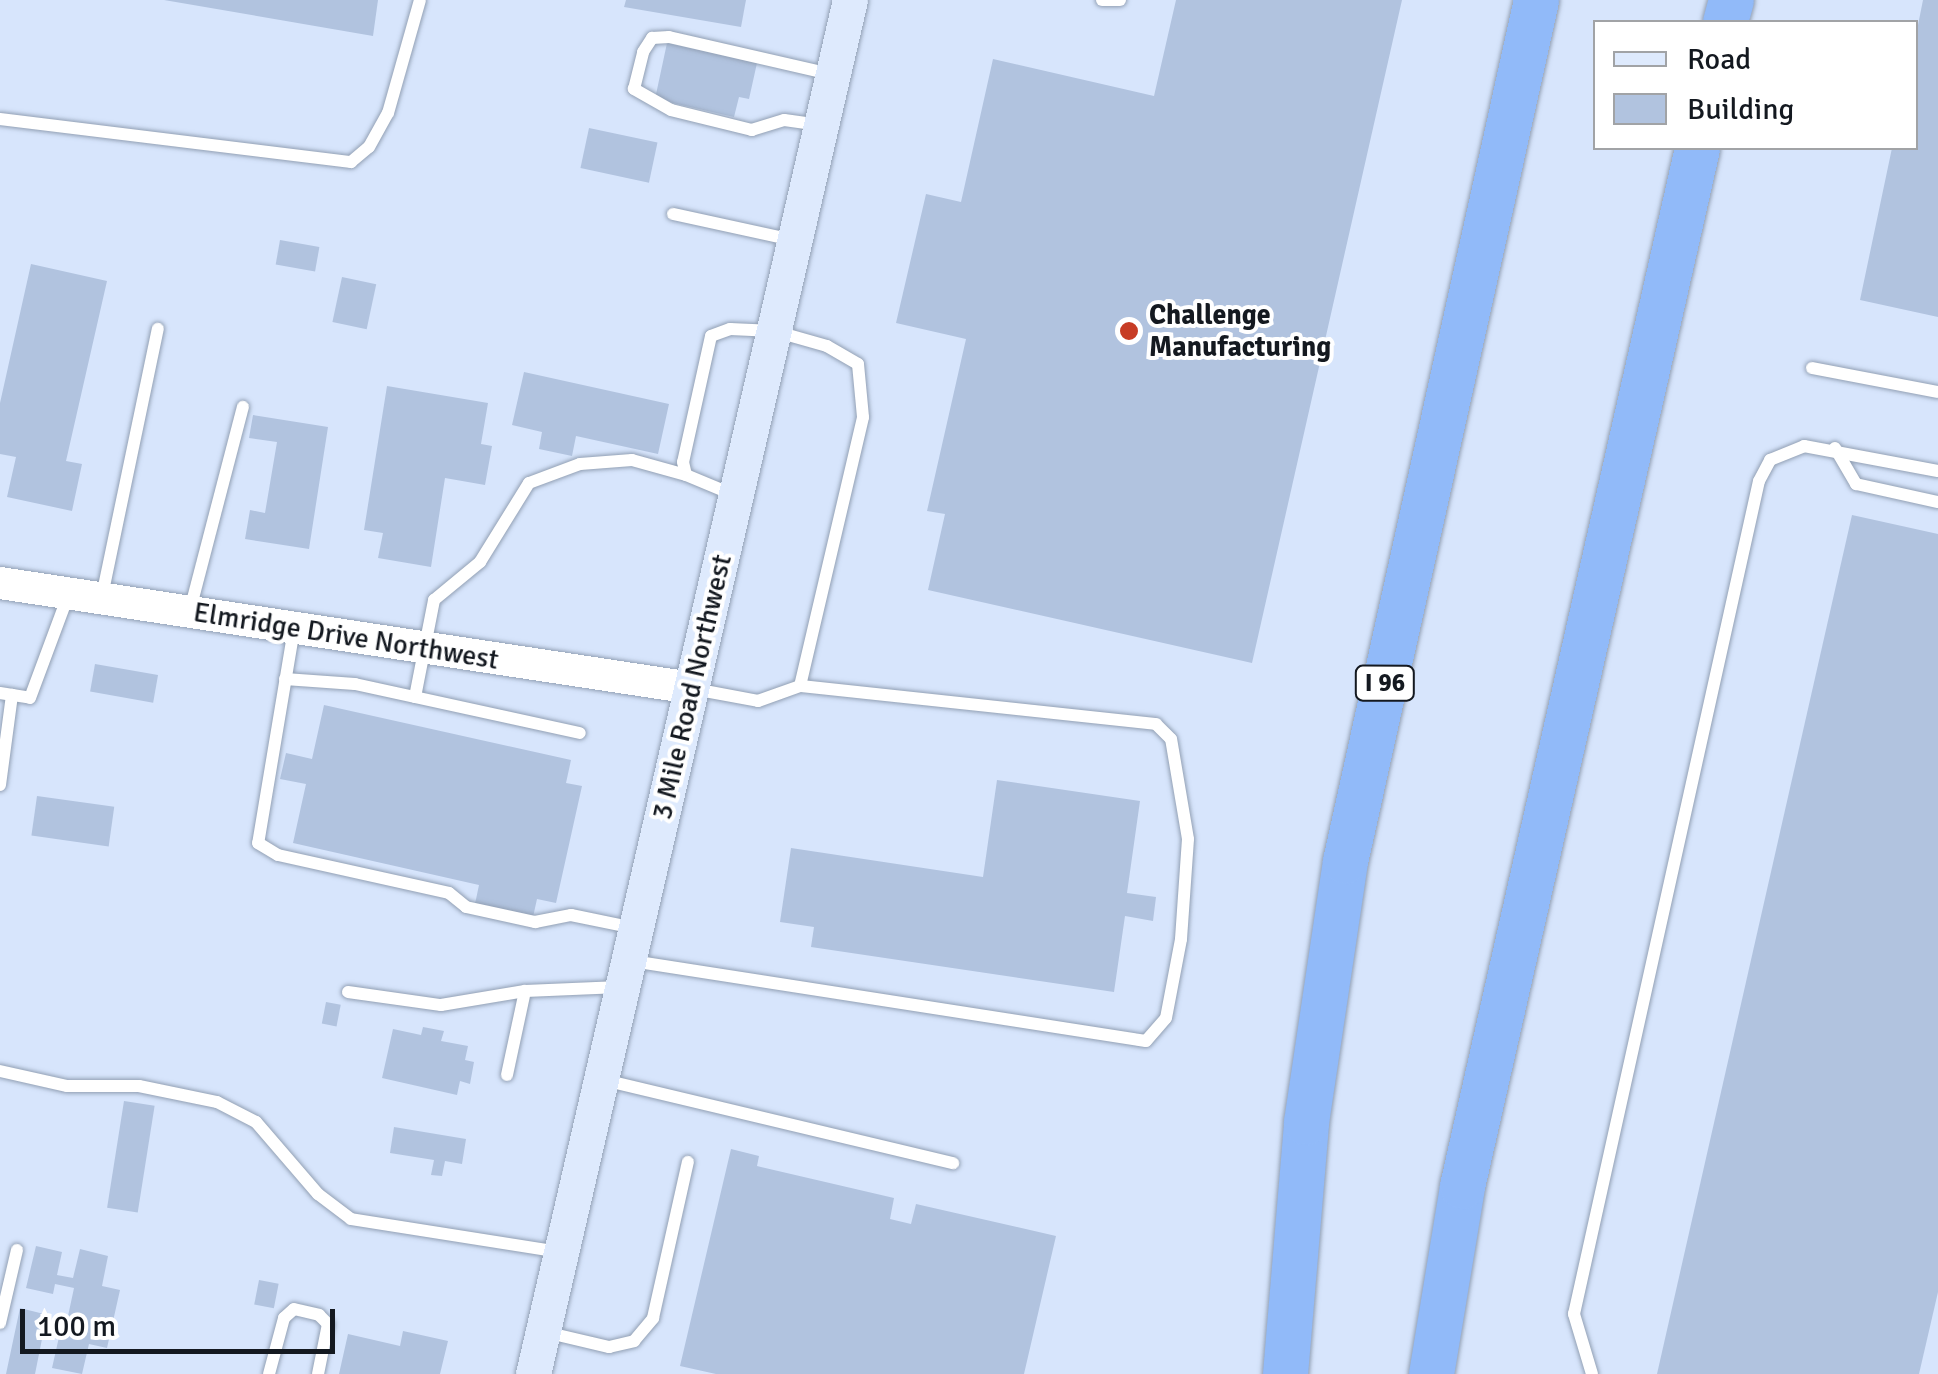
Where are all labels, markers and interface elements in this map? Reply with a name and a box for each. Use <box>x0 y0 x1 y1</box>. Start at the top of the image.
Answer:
legend <box>1593 20 1918 150</box>
text: Road <box>1687 41 1751 78</box>
text: Building <box>1687 91 1794 128</box>
place label: Challenge Manufacturing <box>1149 298 1331 364</box>
marker: Challenge Manufacturing <box>1118 320 1140 342</box>
street label: 3 Mile Road Northwest <box>645 551 739 823</box>
street label: Elmridge Drive Northwest <box>191 595 501 677</box>
road number: I 96 <box>1352 663 1418 703</box>
scale bar <box>25 1289 340 1351</box>
text: 100 m <box>37 1308 116 1345</box>

